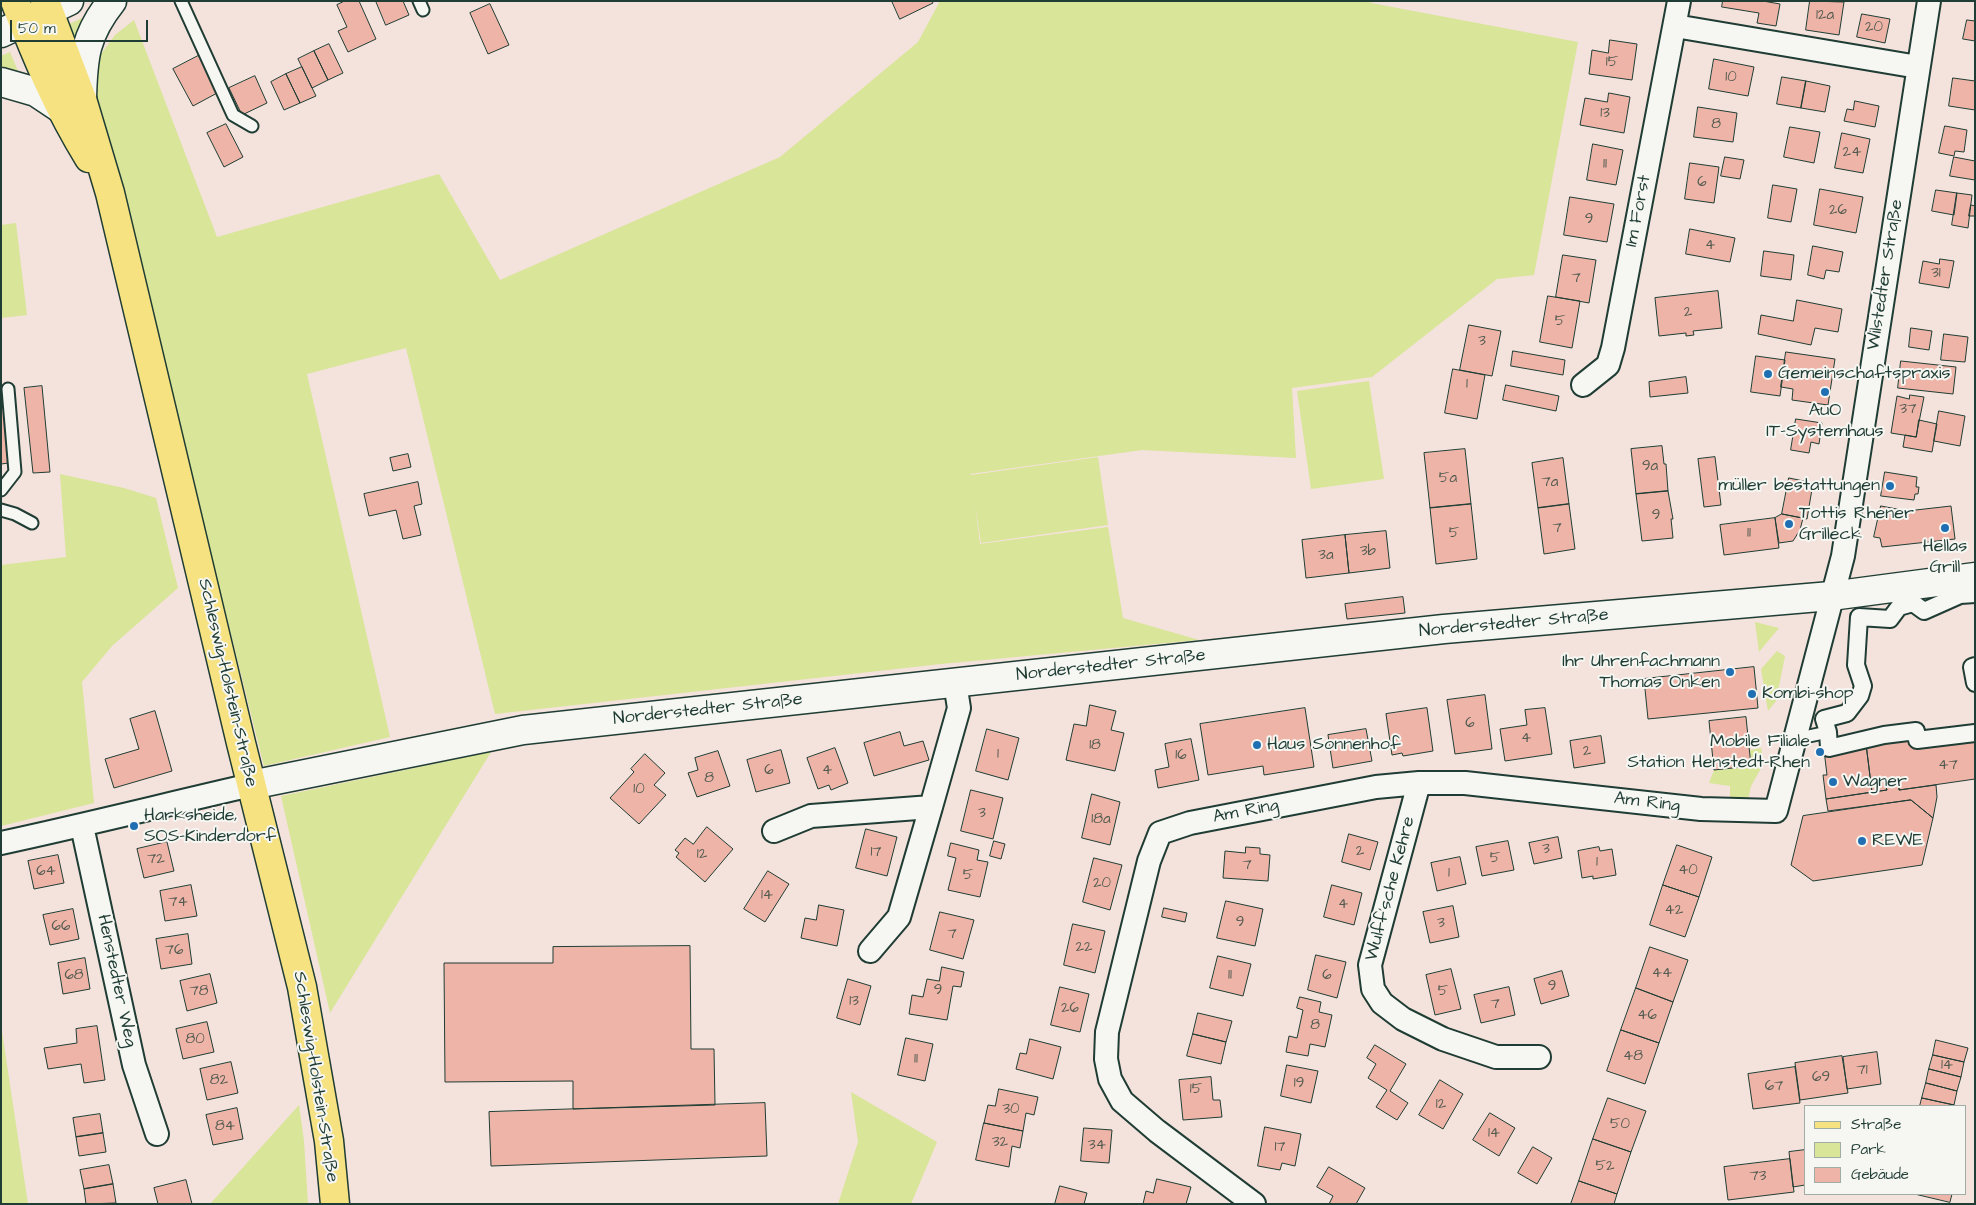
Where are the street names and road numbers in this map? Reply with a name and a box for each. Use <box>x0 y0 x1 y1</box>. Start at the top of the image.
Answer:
street label: Im Forst <box>1621 173 1657 249</box>
street label: Wilstedter Straße <box>1863 198 1909 352</box>
street label: Schleswig-Holstein-Straße <box>192 577 262 789</box>
street label: Norderstedter Straße <box>1418 605 1610 643</box>
street label: Norderstedter Straße <box>1015 645 1207 687</box>
street label: Norderstedter Straße <box>612 689 804 731</box>
street label: Am Ring <box>1613 788 1681 818</box>
street label: Am Ring <box>1211 795 1281 829</box>
street label: Wulff'sche Kehre <box>1361 814 1421 964</box>
street label: Henstedter Weg <box>91 913 141 1049</box>
street label: Schleswig-Holstein-Straße <box>288 970 342 1184</box>

